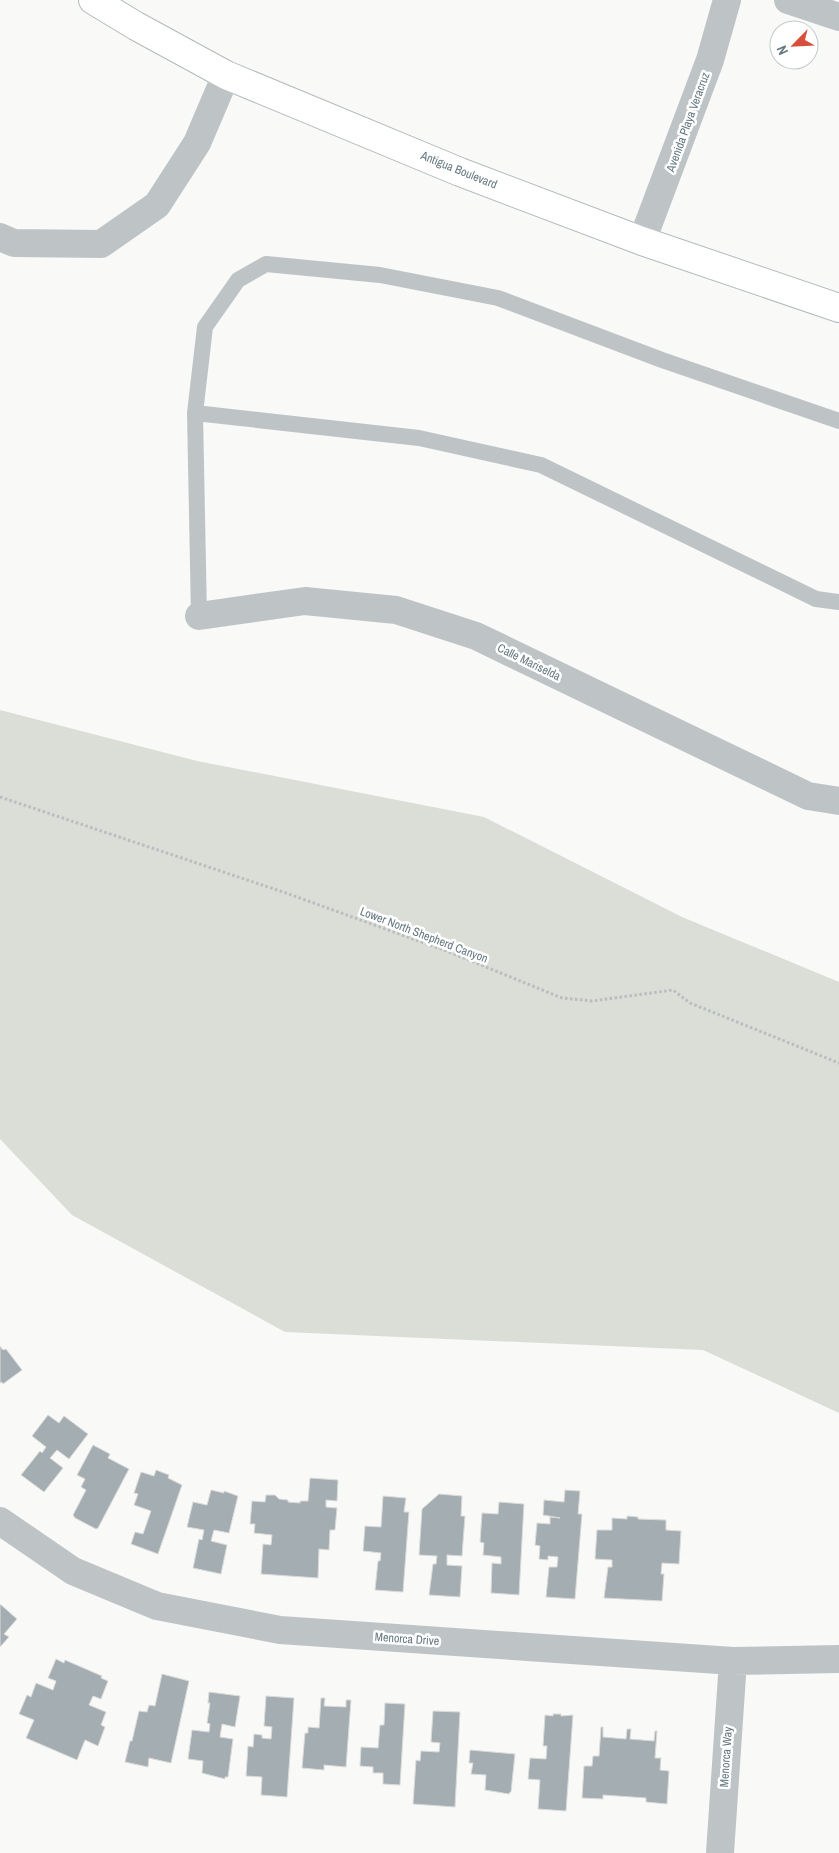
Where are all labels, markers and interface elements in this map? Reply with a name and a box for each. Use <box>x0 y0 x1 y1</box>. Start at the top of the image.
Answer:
north arrow <box>769 20 819 70</box>
text: N <box>772 43 792 58</box>
street label: Avenida Playa Veracruz <box>662 70 713 175</box>
street label: Antigua Boulevard <box>418 147 500 193</box>
street label: Calle Mariselda <box>495 640 564 684</box>
street label: Lower North Shepherd Canyon <box>358 903 490 967</box>
street label: Menorca Drive <box>374 1629 440 1649</box>
street label: Menorca Way <box>716 1726 736 1788</box>

